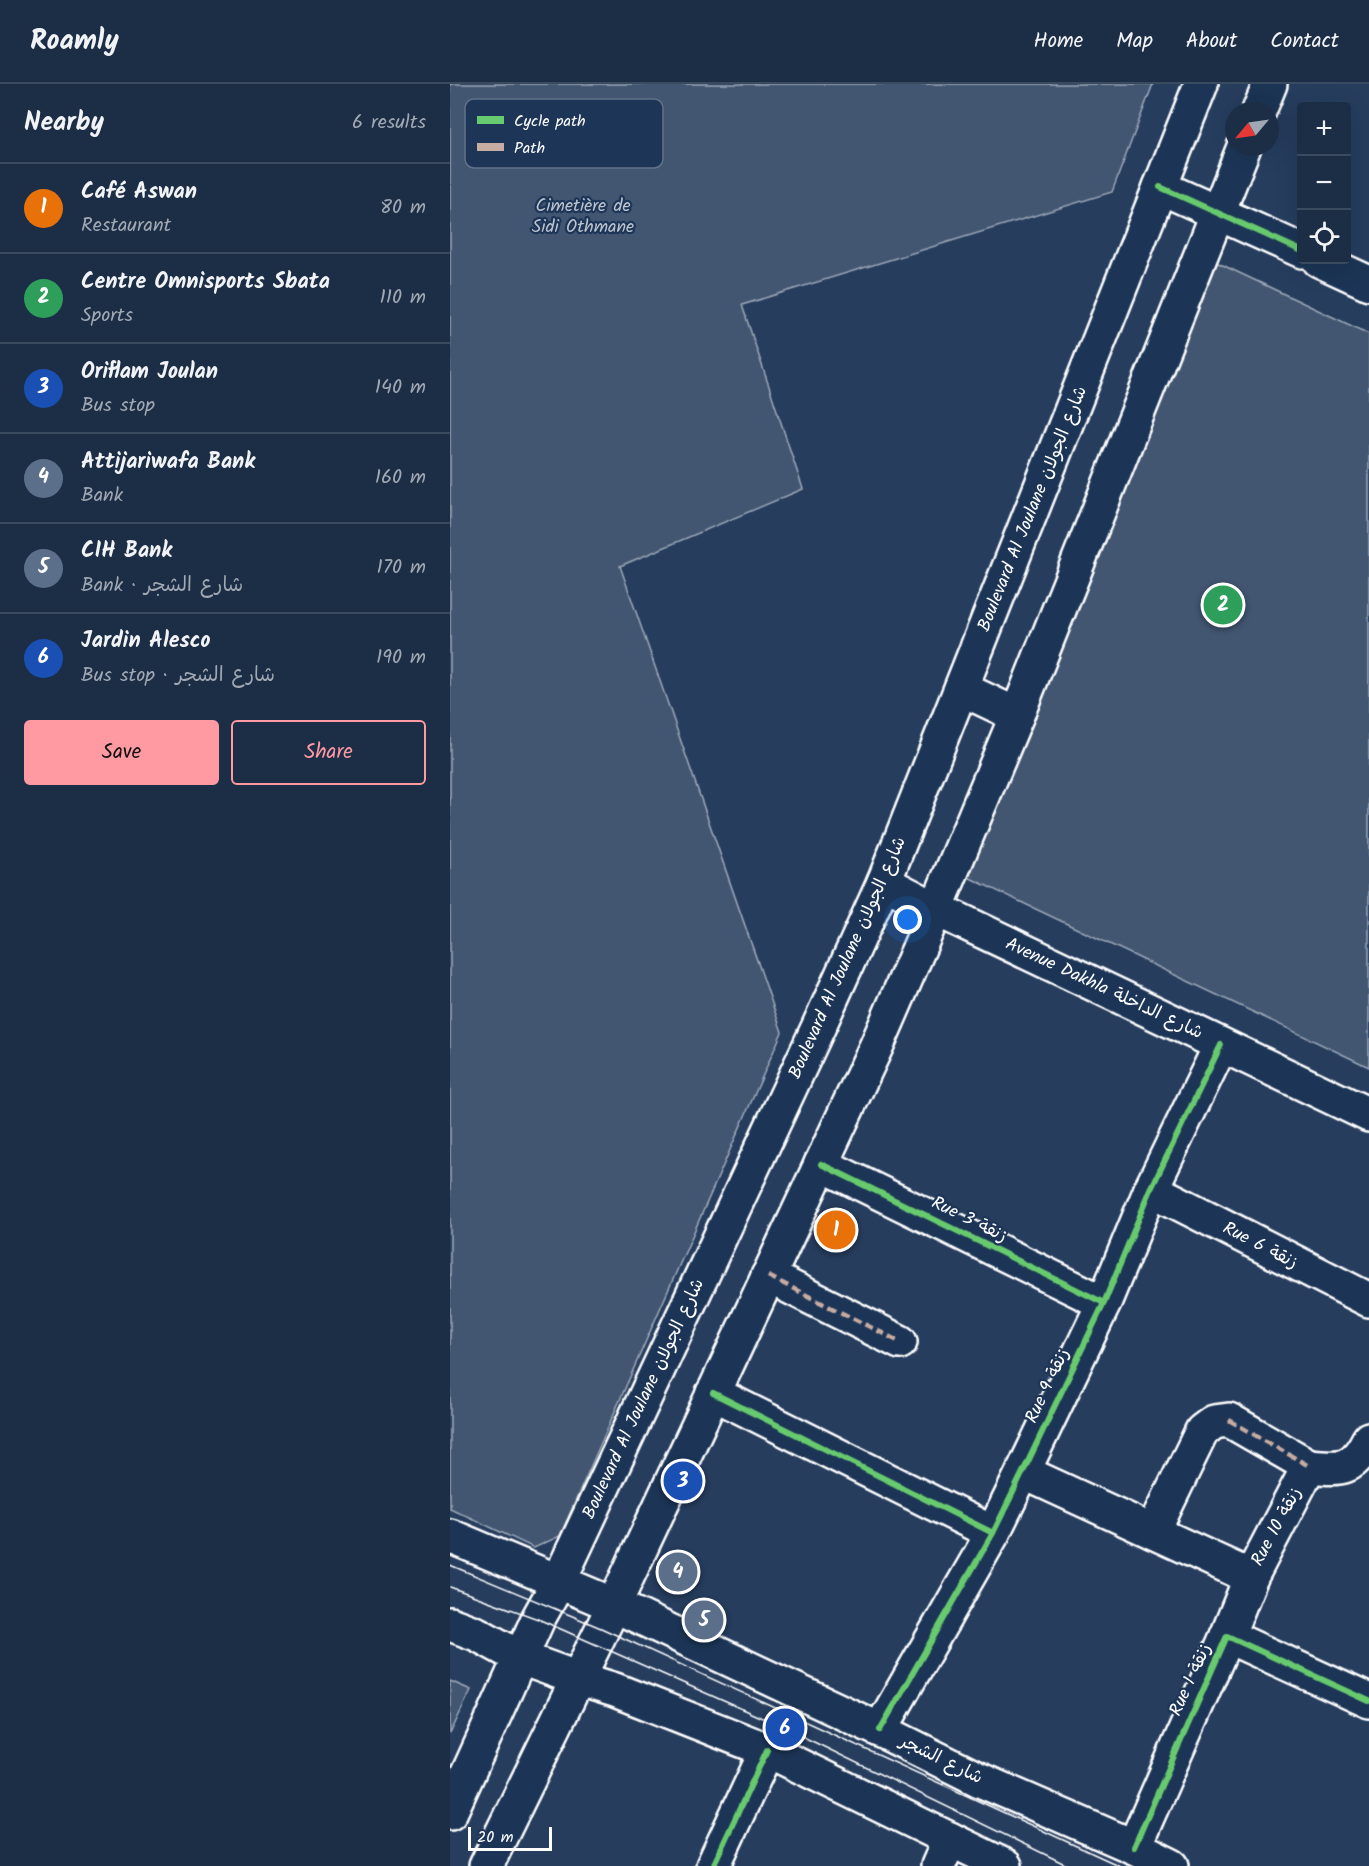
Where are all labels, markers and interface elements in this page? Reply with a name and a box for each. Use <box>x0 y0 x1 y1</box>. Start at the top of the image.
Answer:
text: Roamly <box>30 19 119 64</box>
text: Home <box>1034 25 1083 58</box>
text: Map <box>1116 25 1153 58</box>
text: About <box>1186 25 1237 58</box>
text: Contact <box>1270 25 1339 58</box>
legend <box>465 99 663 168</box>
text: Nearby <box>24 102 104 144</box>
north arrow <box>1225 102 1279 156</box>
map controls <box>1297 102 1351 264</box>
button: + <box>1297 102 1351 156</box>
text: 6 results <box>352 107 426 139</box>
text: Cycle path <box>514 109 586 134</box>
text: Path <box>514 136 545 161</box>
button: − <box>1297 156 1351 210</box>
text: Café Aswan <box>81 175 197 210</box>
text: 1 <box>40 192 47 224</box>
text: 80 m <box>380 192 426 224</box>
park label: Cimetière de Sidi Othmane <box>532 192 634 242</box>
text: Restaurant <box>81 210 171 242</box>
button: locate <box>1297 210 1351 264</box>
text: Centre Omnisports Sbata <box>81 265 330 300</box>
text: 2 <box>38 282 49 314</box>
text: 110 m <box>380 282 426 314</box>
text: Sports <box>81 300 133 332</box>
text: Oriflam Joulan <box>81 355 218 390</box>
text: 3 <box>38 372 49 404</box>
text: 140 m <box>375 372 426 404</box>
street label: Boulevard Al Joulane شارع الجولان <box>970 382 1096 636</box>
text: Bus stop <box>81 390 155 422</box>
text: Attijariwafa Bank <box>81 445 255 480</box>
text: 4 <box>38 462 49 494</box>
text: 160 m <box>375 462 426 494</box>
text: Bank <box>81 480 123 512</box>
text: CIH Bank <box>81 534 172 569</box>
text: 5 <box>38 552 49 584</box>
text: 170 m <box>377 552 426 584</box>
text: Bank · شارع الشجر <box>81 570 243 602</box>
pin: 2 <box>1204 582 1242 628</box>
text: Jardin Alesco <box>81 624 211 659</box>
text: 6 <box>38 642 49 674</box>
text: 190 m <box>376 642 426 674</box>
text: Bus stop · شارع الشجر <box>81 660 275 692</box>
button: Save <box>24 720 219 785</box>
button: Share <box>231 720 426 785</box>
street label: Boulevard Al Joulane شارع الجولان <box>781 832 915 1084</box>
your location <box>893 905 922 934</box>
street label: Avenue Dakhla شارع الداخلة <box>1000 930 1208 1048</box>
street label: Rue 3 زنقة <box>926 1189 1012 1251</box>
pin: 1 <box>816 1208 856 1252</box>
street label: Rue 6 زنقة <box>1217 1215 1303 1277</box>
street label: Boulevard Al Joulane شارع الجولان <box>575 1274 713 1524</box>
street label: Rue 9 زنقة <box>1018 1344 1078 1428</box>
pin: 3 <box>664 1458 702 1504</box>
street label: Rue 10 زنقة <box>1244 1482 1310 1572</box>
pin: 4 <box>658 1550 698 1594</box>
pin: 5 <box>684 1598 724 1642</box>
street label: Rue 1 زنقة <box>1162 1639 1220 1721</box>
pin: 6 <box>766 1706 804 1750</box>
street label: شارع الشجر <box>893 1726 988 1793</box>
scale bar <box>468 1824 552 1852</box>
text: 20 m <box>477 1825 513 1850</box>

